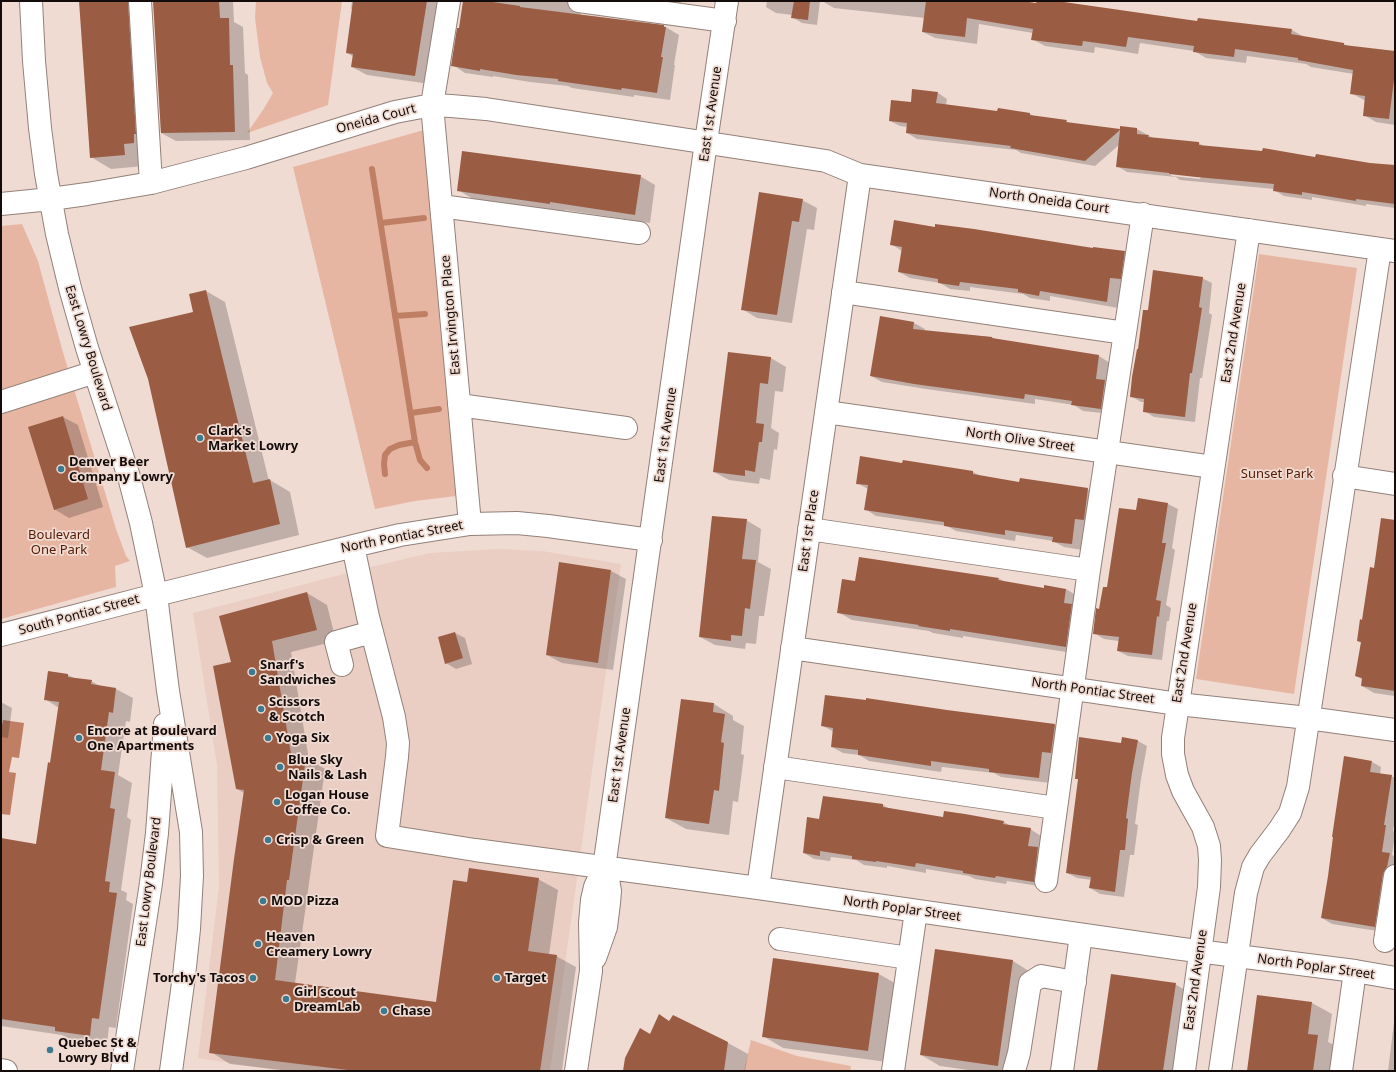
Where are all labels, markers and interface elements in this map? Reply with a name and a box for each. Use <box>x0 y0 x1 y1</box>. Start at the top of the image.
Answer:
street label: East 1st Avenue <box>697 65 725 163</box>
street label: Oneida Court <box>335 101 417 137</box>
street label: North Oneida Court <box>988 185 1110 217</box>
street label: East Irvington Place <box>438 254 464 376</box>
street label: East 2nd Avenue <box>1218 282 1250 384</box>
street label: East Lowry Boulevard <box>61 283 115 413</box>
street label: East 1st Avenue <box>652 386 680 484</box>
place label: Clark's Market Lowry <box>208 423 298 454</box>
street label: North Olive Street <box>965 425 1075 455</box>
marker: Clark's Market Lowry <box>195 433 205 443</box>
place label: Denver Beer Company Lowry <box>69 454 173 485</box>
marker: Denver Beer Company Lowry <box>56 464 66 474</box>
park label: Sunset Park <box>1241 466 1313 482</box>
street label: East 1st Place <box>796 489 822 573</box>
street label: North Pontiac Street <box>340 517 464 557</box>
park label: Boulevard One Park <box>28 527 90 558</box>
street label: South Pontiac Street <box>17 591 141 639</box>
street label: East 2nd Avenue <box>1169 602 1201 704</box>
place label: Snarf's Sandwiches <box>260 657 336 688</box>
marker: Snarf's Sandwiches <box>247 667 257 677</box>
street label: North Pontiac Street <box>1030 675 1156 707</box>
place label: Scissors & Scotch <box>269 694 325 725</box>
marker: Scissors & Scotch <box>256 704 266 714</box>
street label: East 1st Avenue <box>606 706 634 804</box>
place label: Encore at Boulevard One Apartments <box>87 723 217 754</box>
place label: Yoga Six <box>276 730 330 746</box>
marker: Encore at Boulevard One Apartments <box>74 733 84 743</box>
marker: Yoga Six <box>263 733 273 743</box>
place label: Blue Sky Nails & Lash <box>288 752 367 783</box>
marker: Blue Sky Nails & Lash <box>275 762 285 772</box>
place label: Logan House Coffee Co. <box>285 787 369 818</box>
marker: Logan House Coffee Co. <box>272 797 282 807</box>
street label: East Lowry Boulevard <box>133 816 165 948</box>
place label: Crisp & Green <box>276 832 364 848</box>
marker: Crisp & Green <box>263 835 273 845</box>
place label: MOD Pizza <box>271 893 339 909</box>
street label: North Poplar Street <box>842 893 962 925</box>
marker: MOD Pizza <box>258 896 268 906</box>
place label: Heaven Creamery Lowry <box>266 929 372 960</box>
street label: East 2nd Avenue <box>1181 929 1211 1031</box>
marker: Heaven Creamery Lowry <box>253 939 263 949</box>
street label: North Poplar Street <box>1256 951 1376 983</box>
place label: Torchy's Tacos <box>153 970 245 986</box>
place label: Target <box>505 970 547 986</box>
marker: Torchy's Tacos <box>248 973 258 983</box>
marker: Target <box>492 973 502 983</box>
place label: Girl scout DreamLab <box>294 984 361 1015</box>
marker: Girl scout DreamLab <box>281 994 291 1004</box>
place label: Chase <box>392 1003 431 1019</box>
marker: Chase <box>379 1006 389 1016</box>
place label: Quebec St & Lowry Blvd <box>58 1035 136 1066</box>
marker: Quebec St & Lowry Blvd <box>45 1045 55 1055</box>

